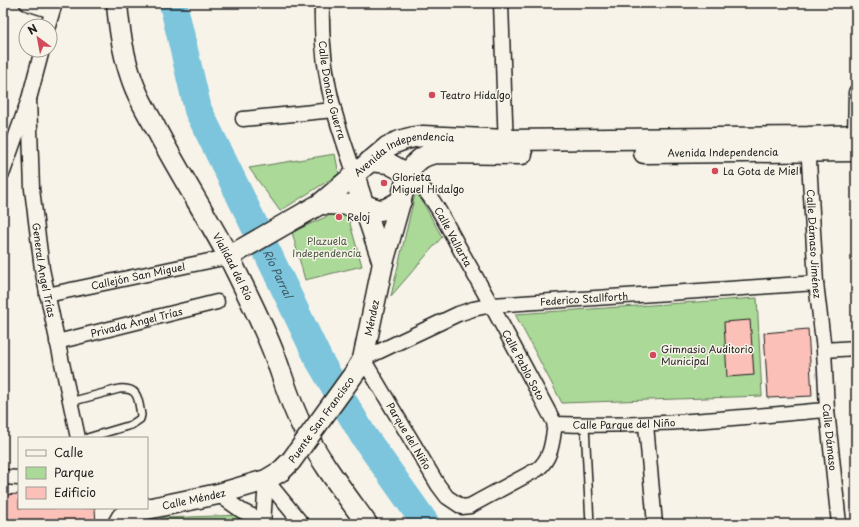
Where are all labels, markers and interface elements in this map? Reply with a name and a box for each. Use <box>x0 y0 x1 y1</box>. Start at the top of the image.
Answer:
north arrow <box>18 18 58 58</box>
text: N <box>24 19 41 39</box>
street label: Calle Donato Guerra <box>316 40 351 142</box>
place label: Teatro Hidalgo <box>440 87 511 102</box>
marker: Teatro Hidalgo <box>427 90 437 100</box>
street label: Avenida Independencia <box>350 128 456 179</box>
street label: Avenida Independencia <box>667 144 779 160</box>
place label: La Gota de Miel <box>723 163 799 178</box>
marker: La Gota de Miel <box>710 166 720 176</box>
place label: Glorieta Miguel Hidalgo <box>392 169 465 196</box>
marker: Glorieta Miguel Hidalgo <box>379 178 389 188</box>
street label: Calle Dámaso Jiménez <box>804 189 826 299</box>
street label: Calle Vallarta <box>431 204 477 270</box>
place label: Reloj <box>347 209 370 224</box>
marker: Reloj <box>334 212 344 222</box>
street label: General Angel Trías <box>29 222 60 319</box>
street label: Vialidad del Río <box>210 230 257 303</box>
park label: Plazuela Independencia <box>292 233 363 260</box>
water label: Río Parral <box>259 246 298 302</box>
street label: Callejón San Miguel <box>89 258 187 293</box>
street label: Federico Stallforth <box>539 288 629 309</box>
street label: Méndez <box>360 298 382 337</box>
street label: Privada Ángel Trías <box>89 303 184 340</box>
street label: Calle Pablo Soto <box>499 326 549 403</box>
place label: Gimnasio Auditorio Municipal <box>661 341 754 368</box>
marker: Gimnasio Auditorio Municipal <box>648 350 658 360</box>
street label: Puente San Francisco <box>284 373 357 466</box>
street label: Parque del Niño <box>383 399 436 472</box>
street label: Calle Dámaso <box>820 403 841 472</box>
street label: Calle Parque del Niño <box>572 414 676 432</box>
legend <box>18 437 148 509</box>
text: Calle <box>54 443 84 461</box>
text: Parque <box>54 463 94 481</box>
text: Edificio <box>54 483 96 501</box>
street label: Calle Méndez <box>161 484 227 513</box>

